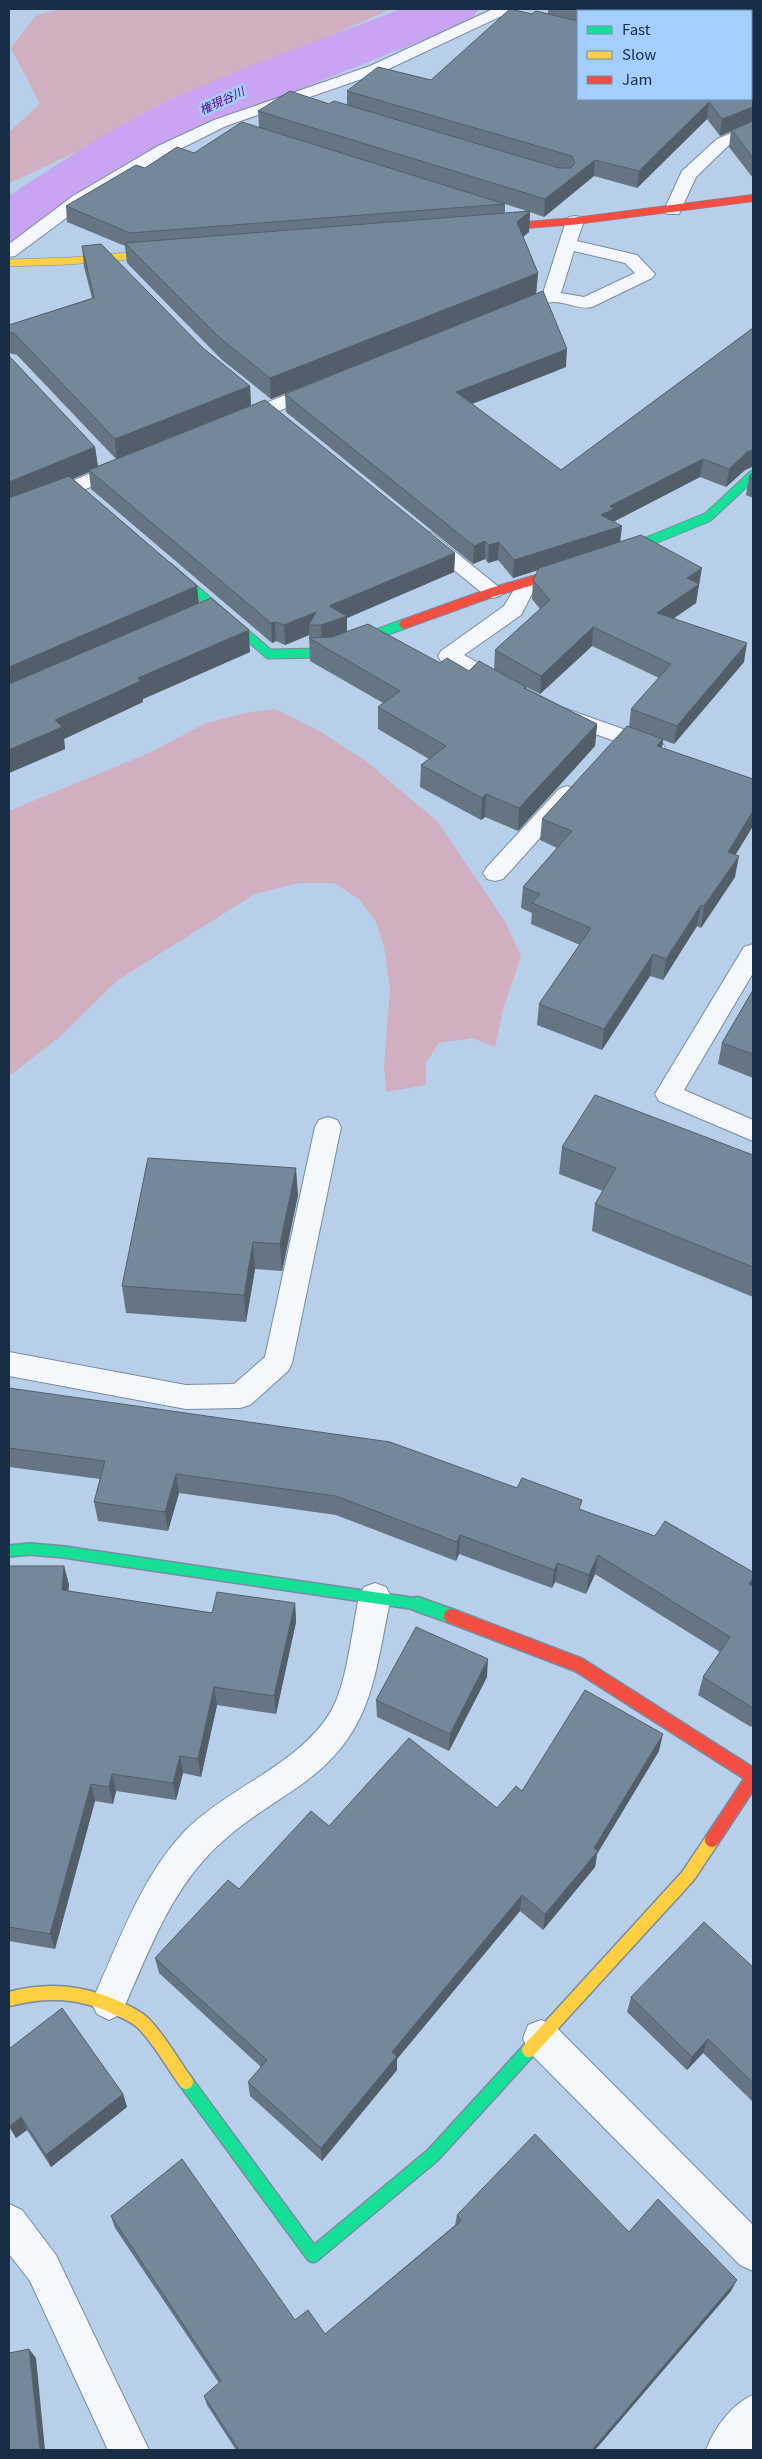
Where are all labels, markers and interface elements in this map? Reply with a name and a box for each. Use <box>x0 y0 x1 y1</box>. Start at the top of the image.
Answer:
legend <box>577 10 752 100</box>
text: Fast <box>622 18 651 39</box>
text: Slow <box>622 43 656 64</box>
text: Jam <box>622 68 652 89</box>
water label: 権現谷川 <box>196 81 249 117</box>

